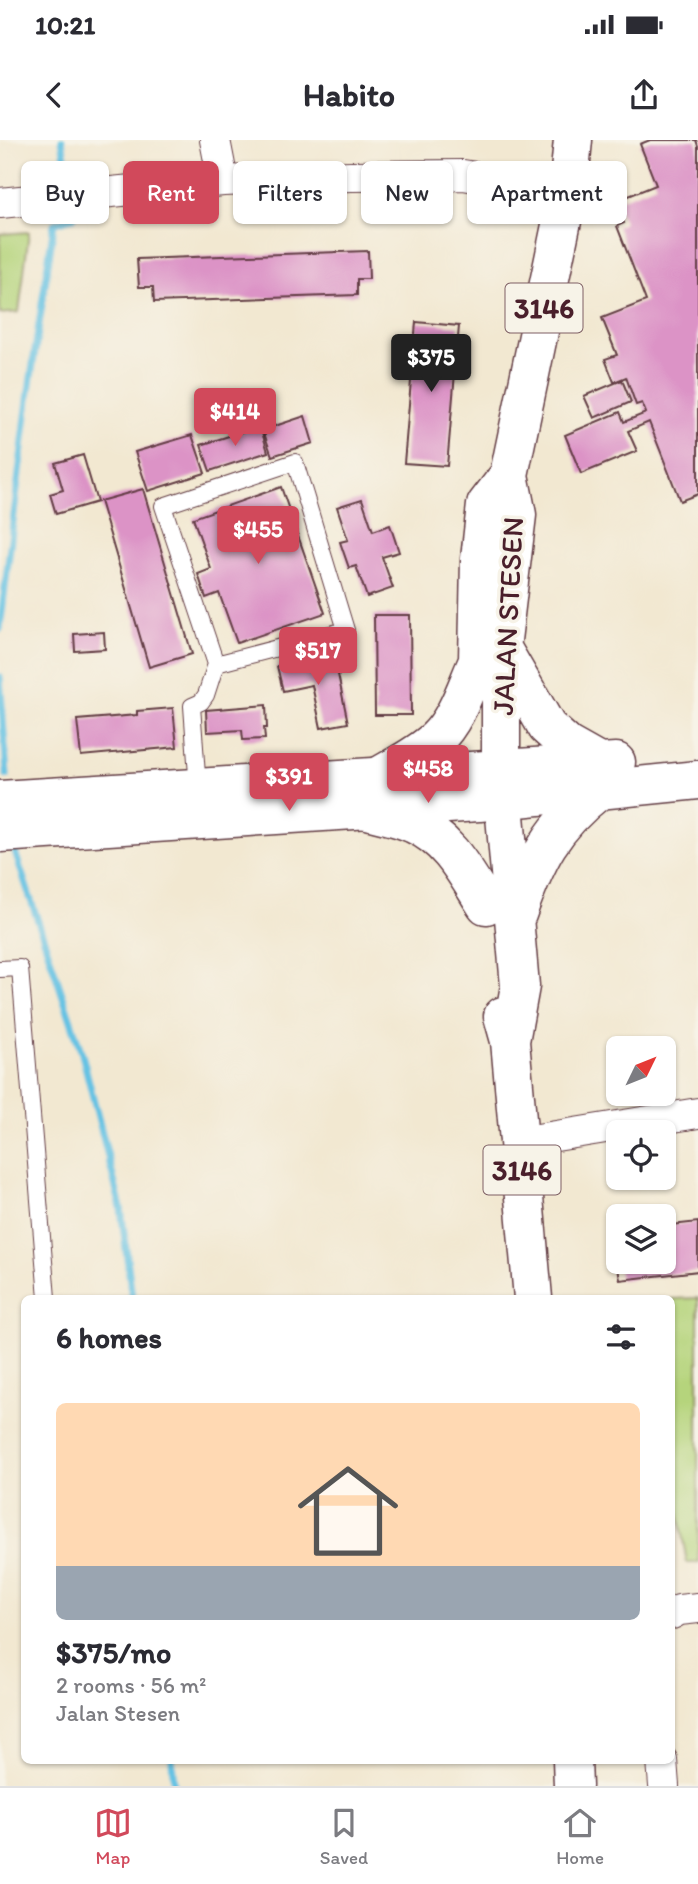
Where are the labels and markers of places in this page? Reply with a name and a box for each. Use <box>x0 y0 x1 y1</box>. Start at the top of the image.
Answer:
pin: $375 <box>390 334 472 394</box>
pin: $414 <box>194 388 276 448</box>
pin: $455 <box>217 506 299 566</box>
pin: $517 <box>277 628 359 687</box>
pin: $458 <box>387 746 469 805</box>
pin: $391 <box>248 754 330 813</box>

